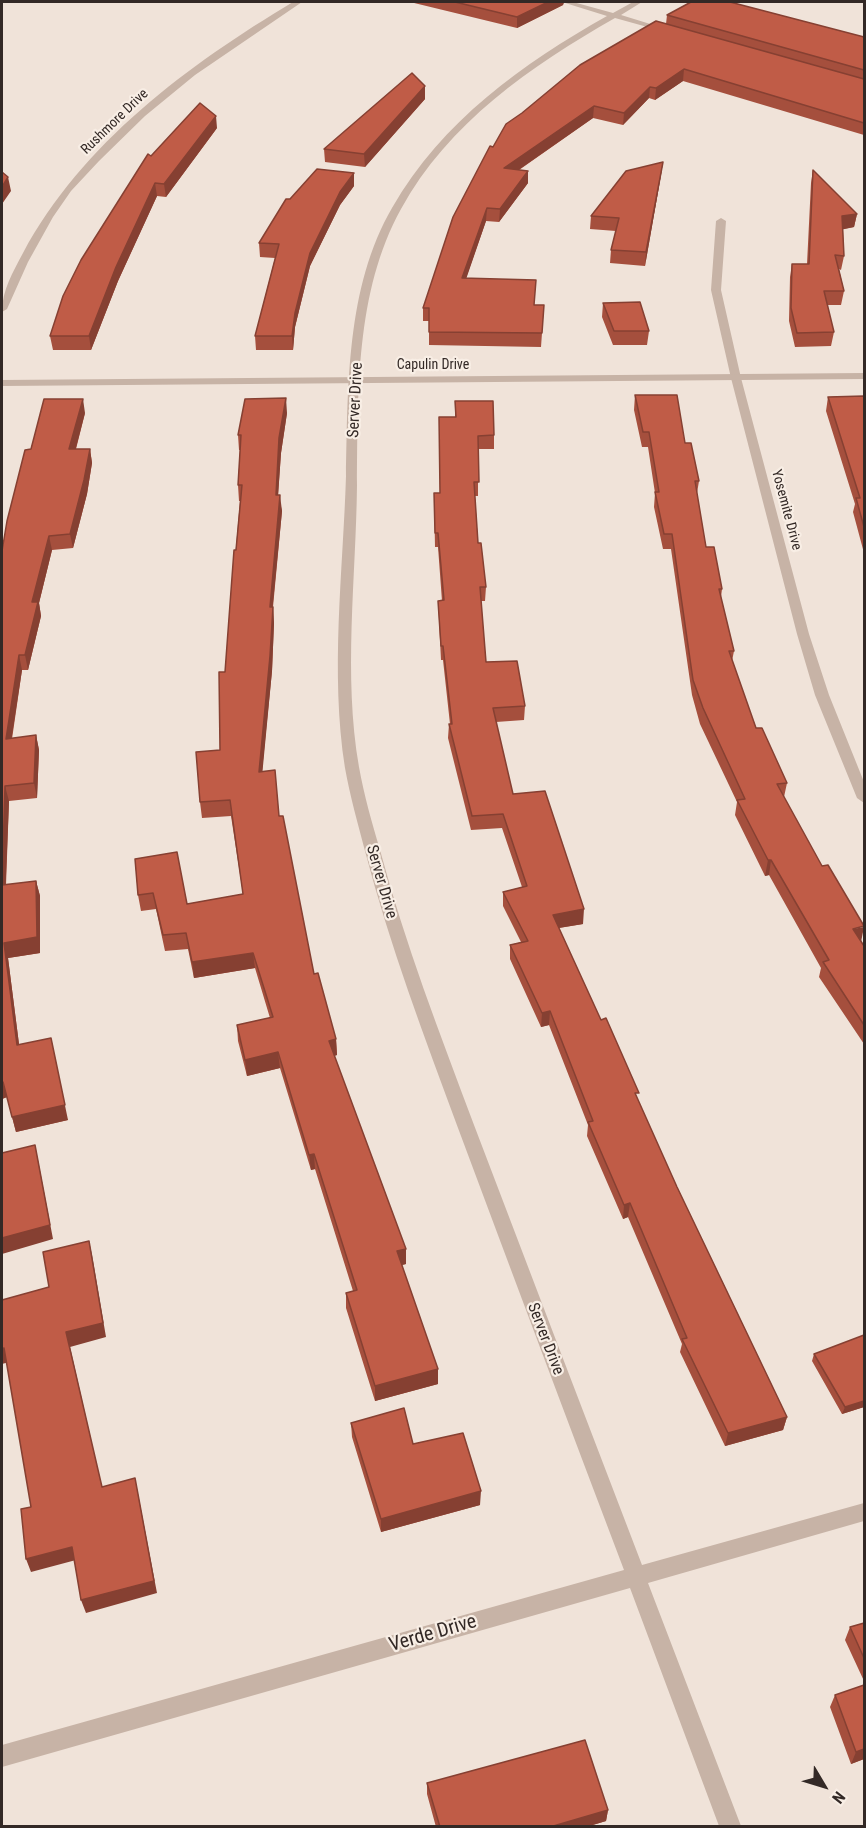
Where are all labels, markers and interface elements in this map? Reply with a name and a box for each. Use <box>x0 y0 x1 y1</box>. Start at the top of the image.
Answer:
street label: Rushmore Drive <box>78 86 152 158</box>
street label: Capulin Drive <box>397 357 469 373</box>
street label: Server Drive <box>344 362 368 438</box>
street label: Yosemite Drive <box>767 468 805 552</box>
street label: Server Drive <box>361 843 401 921</box>
street label: Server Drive <box>523 1300 567 1378</box>
street label: Verde Drive <box>387 1610 479 1658</box>
north arrow <box>794 1756 854 1816</box>
text: N <box>828 1788 849 1807</box>

